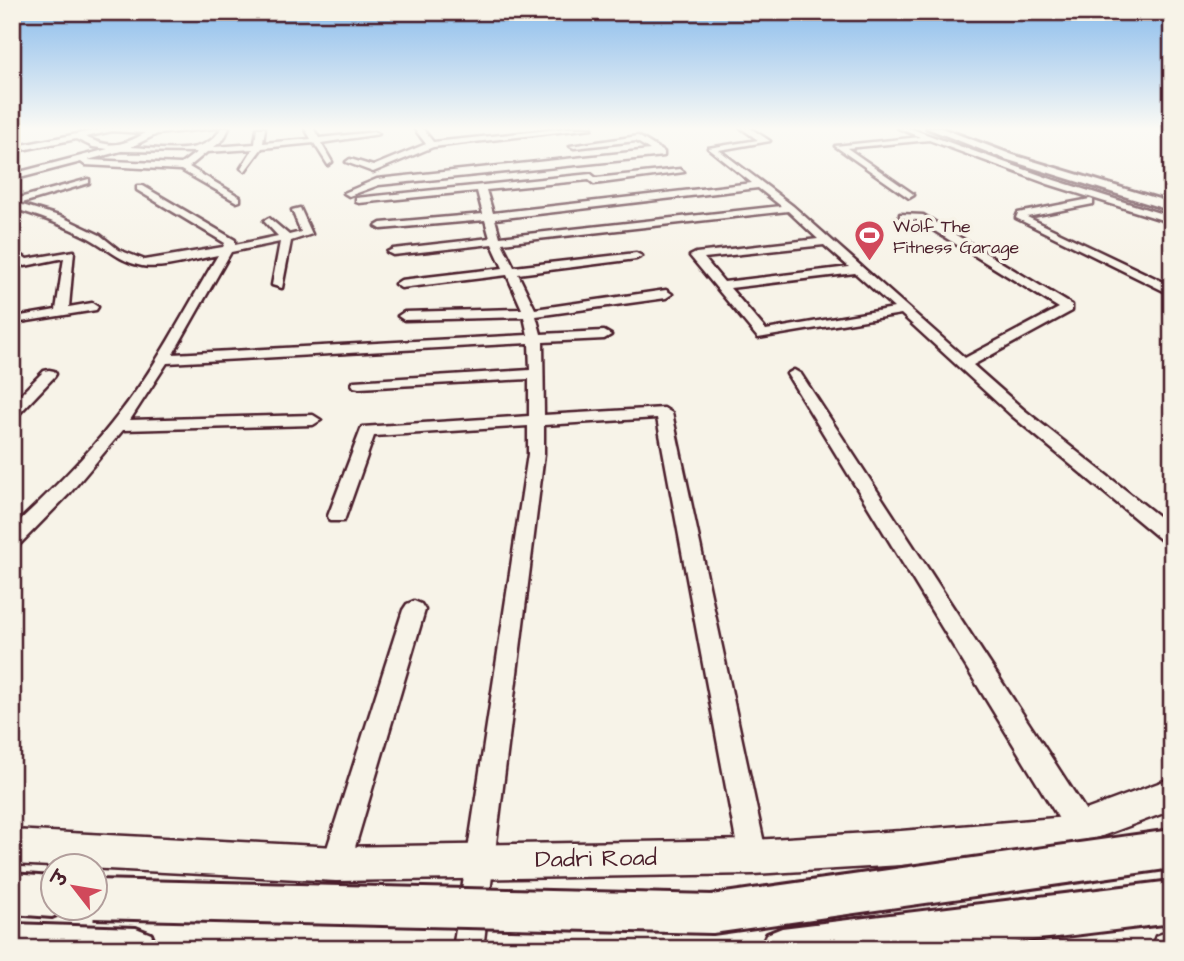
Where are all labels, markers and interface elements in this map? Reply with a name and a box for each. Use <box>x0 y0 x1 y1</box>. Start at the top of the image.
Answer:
place label: Wolf The Fitness Garage <box>893 214 1019 261</box>
sports icon: Wolf The Fitness Garage <box>853 219 887 263</box>
street label: Dadri Road <box>535 841 657 877</box>
north arrow <box>38 852 108 922</box>
text: उ <box>45 865 77 893</box>

